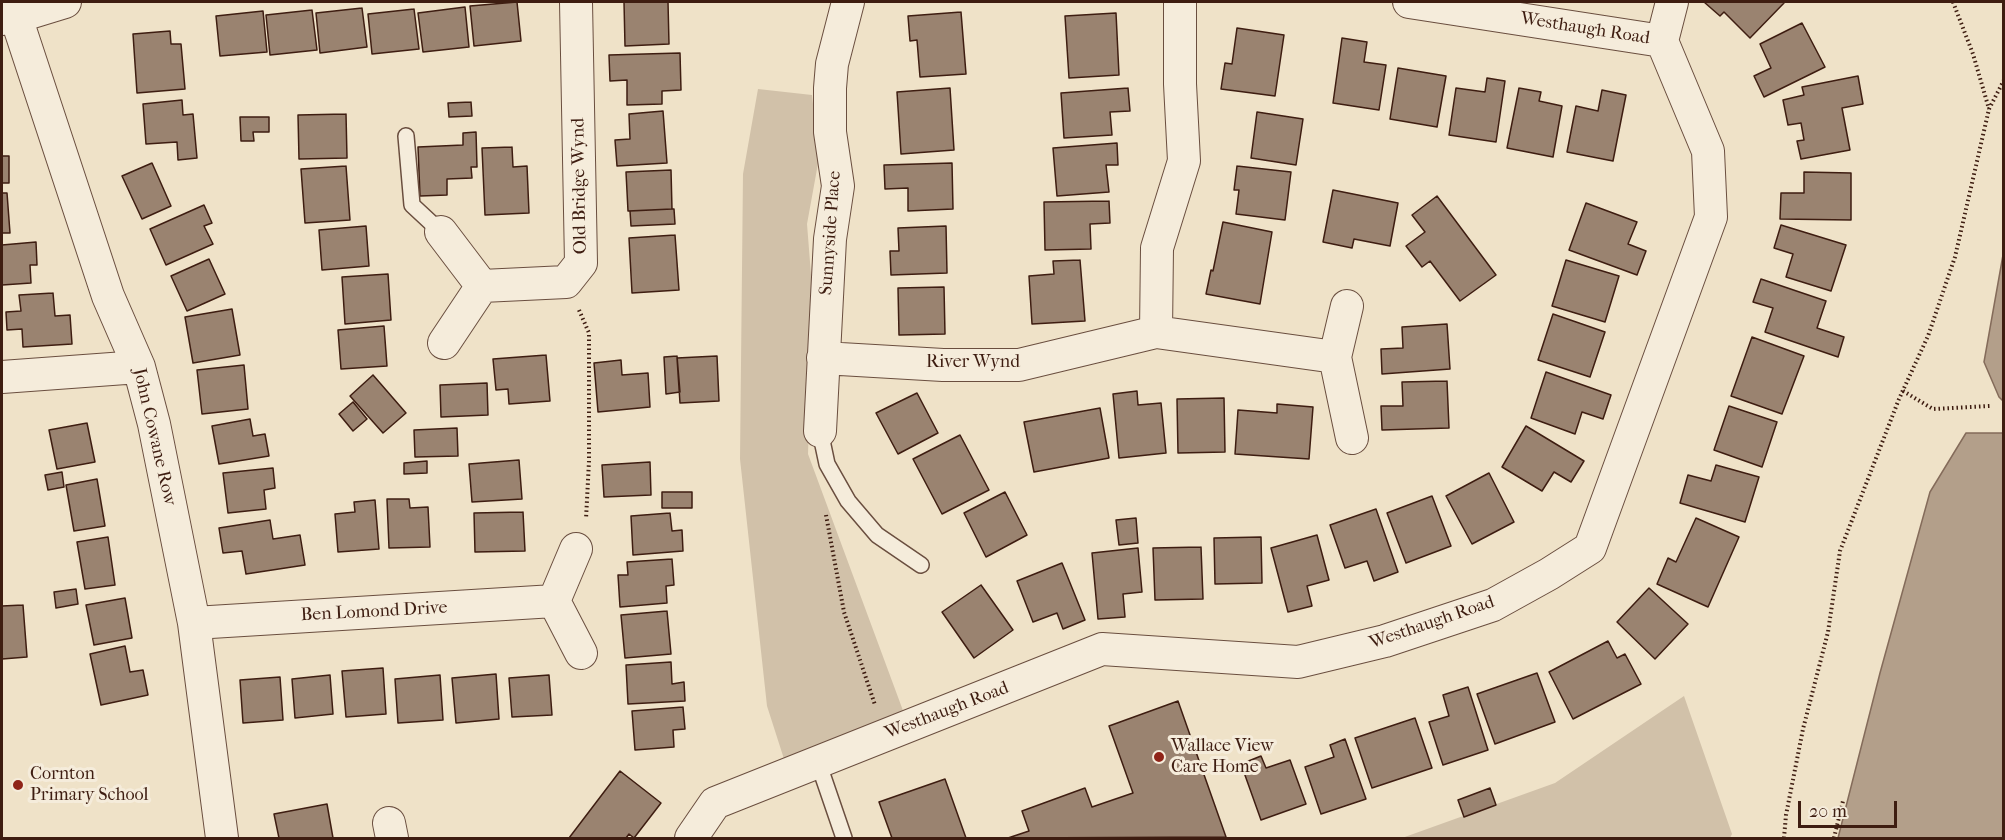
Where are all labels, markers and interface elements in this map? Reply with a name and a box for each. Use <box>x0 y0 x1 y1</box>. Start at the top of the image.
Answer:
street label: Westhaugh Road <box>1519 8 1651 50</box>
street label: Old Bridge Wynd <box>568 118 592 254</box>
street label: Sunnyside Place <box>816 170 846 296</box>
street label: River Wynd <box>926 352 1020 374</box>
street label: John Cowane Row <box>128 366 180 508</box>
street label: Westhaugh Road <box>1367 592 1497 654</box>
street label: Ben Lomond Drive <box>300 597 448 627</box>
street label: Westhaugh Road <box>882 678 1012 744</box>
place label: Wallace View Care Home <box>1171 736 1274 778</box>
marker: Wallace View Care Home <box>1152 750 1166 764</box>
place label: Cornton Primary School <box>30 764 148 806</box>
marker: Cornton Primary School <box>11 778 25 792</box>
scale bar <box>1801 789 1900 827</box>
text: 20 m <box>1809 801 1847 822</box>

